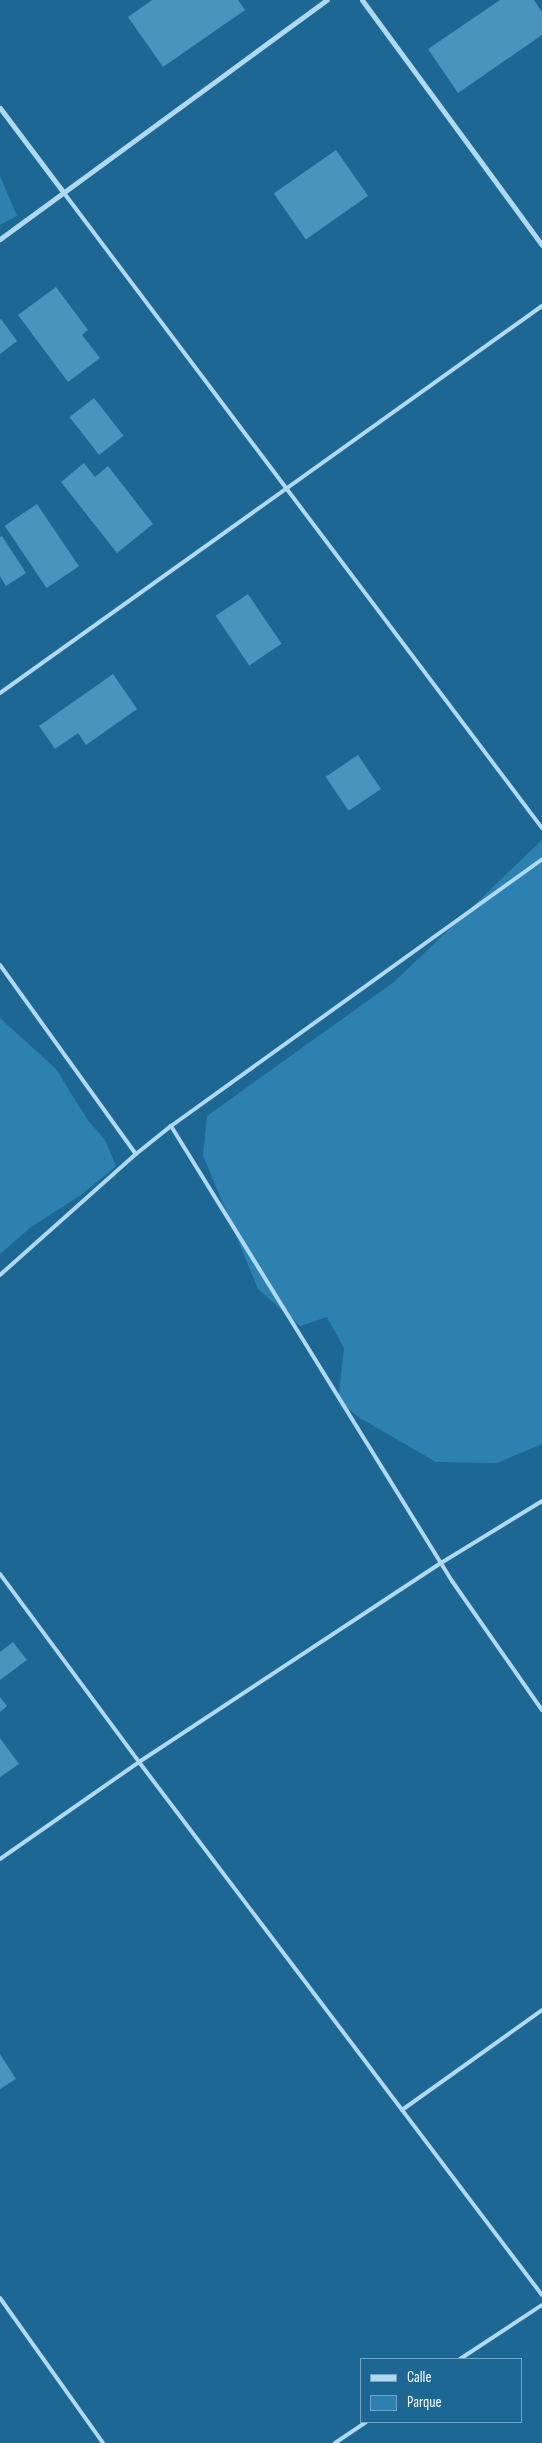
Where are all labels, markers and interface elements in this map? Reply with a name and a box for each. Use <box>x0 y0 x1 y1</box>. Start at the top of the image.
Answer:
legend <box>360 2358 522 2423</box>
text: Calle <box>407 2368 431 2387</box>
text: Parque <box>407 2393 442 2412</box>

